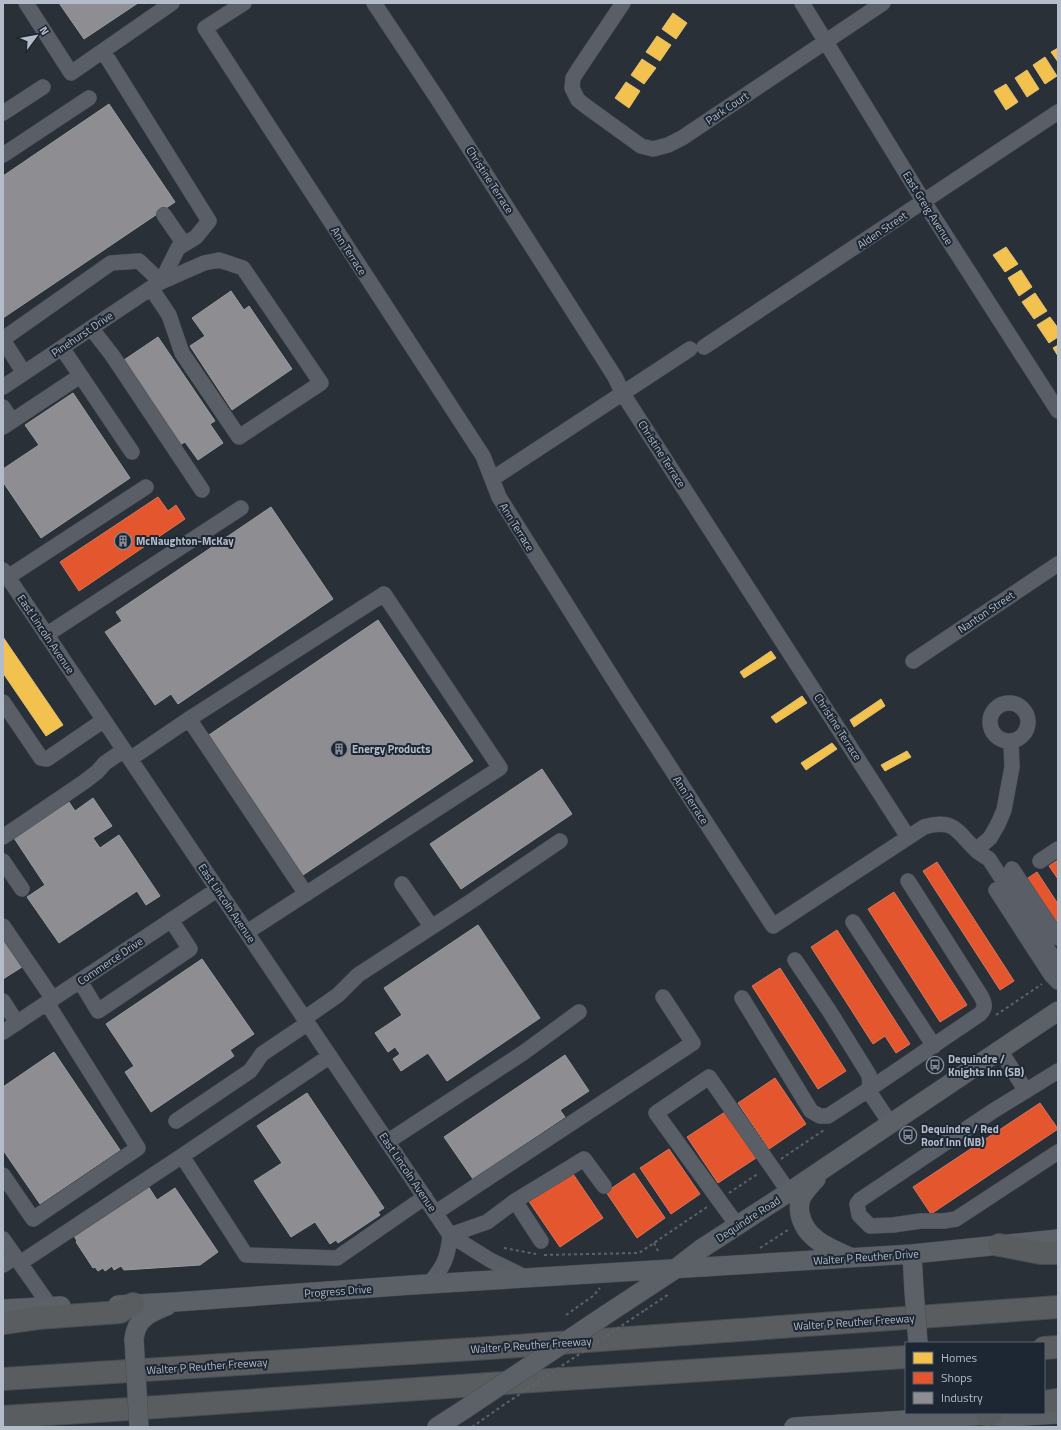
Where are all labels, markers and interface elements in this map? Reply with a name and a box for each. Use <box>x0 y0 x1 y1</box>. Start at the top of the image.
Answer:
north arrow <box>16 16 56 56</box>
text: N <box>36 23 53 38</box>
street label: Park Court <box>702 88 752 128</box>
street label: Christine Terrace <box>462 143 518 217</box>
street label: East Greig Avenue <box>899 168 957 248</box>
street label: Alden Street <box>854 207 910 253</box>
street label: Ann Terrace <box>327 224 371 279</box>
street label: Pinehurst Drive <box>48 307 116 361</box>
street label: Christine Terrace <box>634 417 690 491</box>
street label: Ann Terrace <box>496 500 538 555</box>
building icon: McNaughton-McKay <box>113 531 133 551</box>
place label: McNaughton-McKay <box>136 533 234 549</box>
street label: Nanton Street <box>955 587 1018 637</box>
street label: East Lincoln Avenue <box>14 591 79 677</box>
street label: Christine Terrace <box>810 690 866 764</box>
building icon: Energy Products <box>329 739 349 759</box>
place label: Energy Products <box>352 741 430 757</box>
street label: Ann Terrace <box>669 773 713 828</box>
street label: East Lincoln Avenue <box>195 860 260 946</box>
street label: Commerce Drive <box>74 933 146 989</box>
place label: Dequindre / Knights Inn (SB) <box>948 1051 1024 1080</box>
bus stop icon: Dequindre / Knights Inn (SB) <box>925 1055 945 1075</box>
place label: Dequindre / Red Roof Inn (NB) <box>921 1121 999 1150</box>
bus stop icon: Dequindre / Red Roof Inn (NB) <box>898 1125 918 1145</box>
street label: East Lincoln Avenue <box>376 1129 441 1215</box>
street label: Dequindre Road <box>713 1192 783 1246</box>
street label: Walter P Reuther Drive <box>813 1245 920 1269</box>
street label: Progress Drive <box>304 1281 373 1301</box>
street label: Walter P Reuther Freeway <box>793 1310 916 1334</box>
street label: Walter P Reuther Freeway <box>470 1333 593 1357</box>
legend <box>905 1342 1045 1414</box>
text: Homes <box>941 1348 977 1367</box>
street label: Walter P Reuther Freeway <box>146 1354 269 1378</box>
text: Shops <box>941 1368 973 1387</box>
text: Industry <box>941 1388 983 1407</box>

